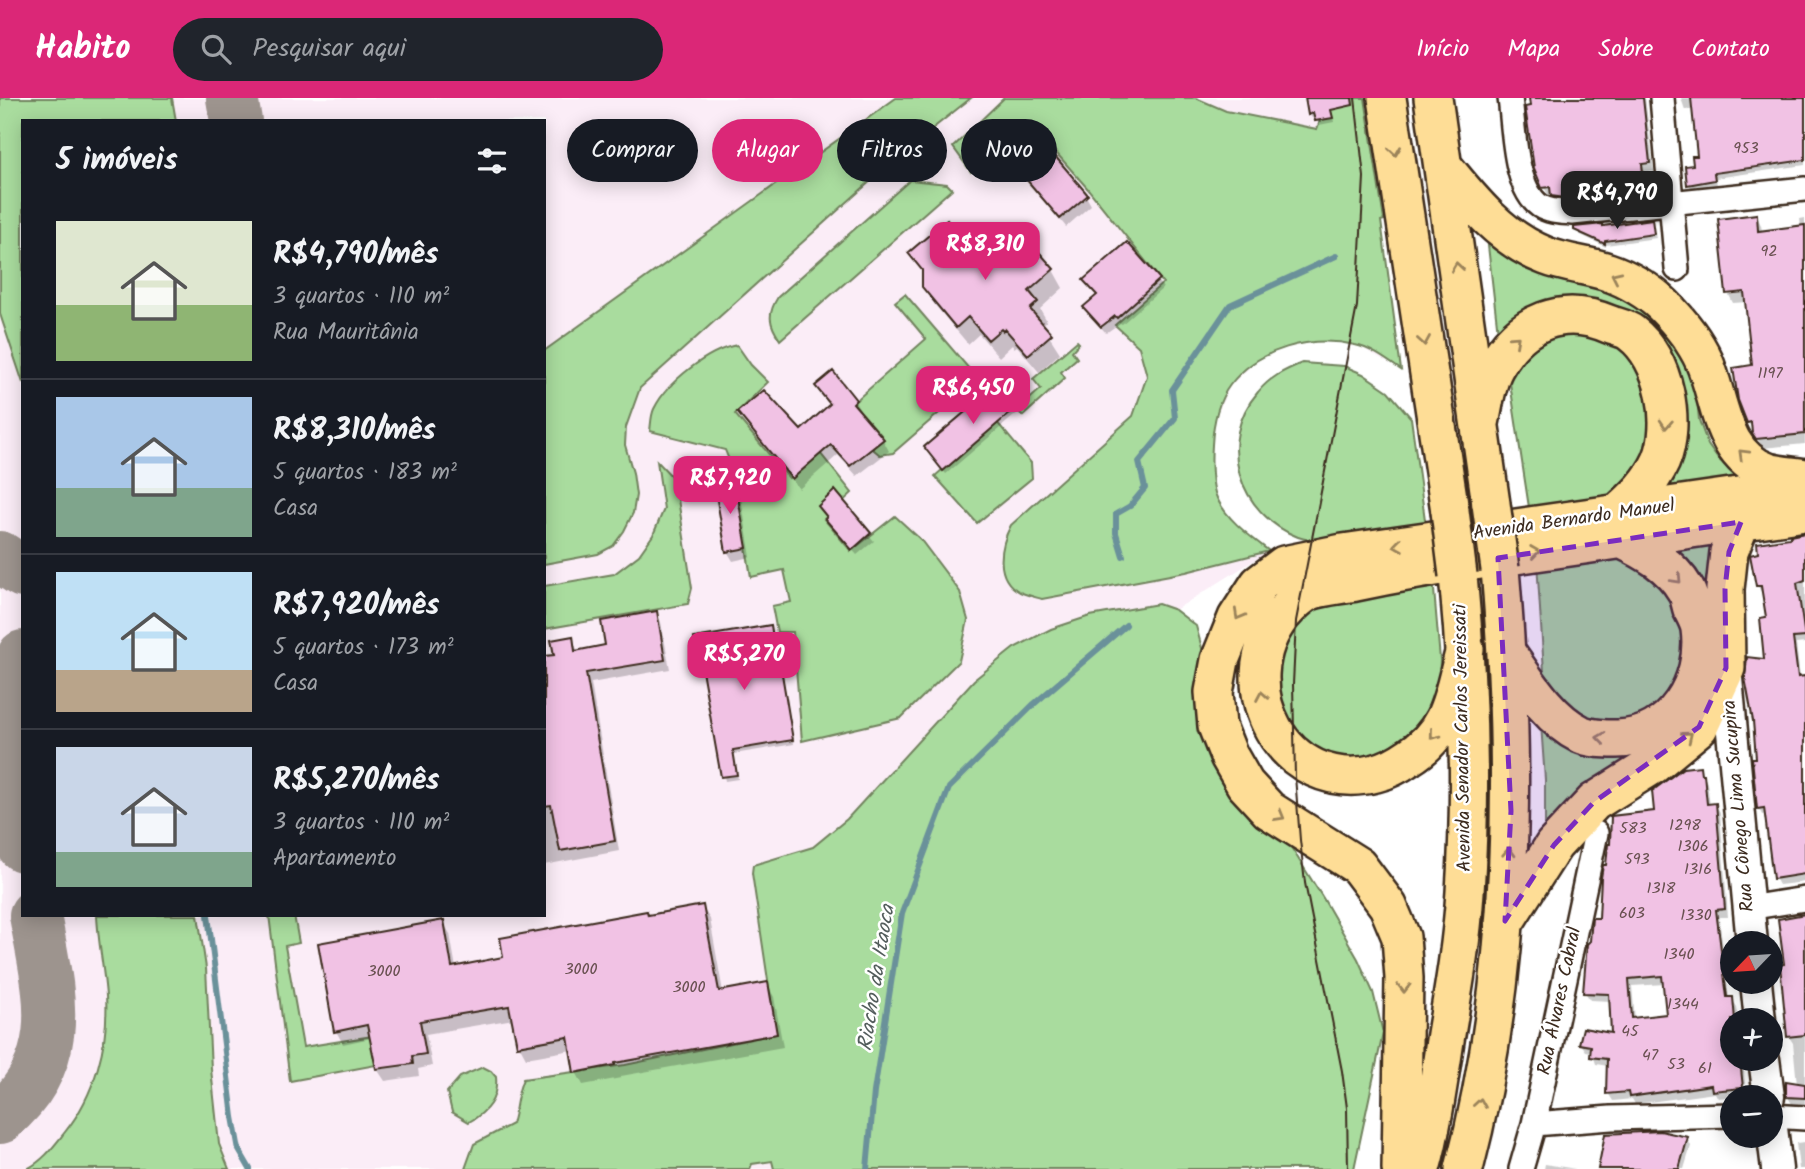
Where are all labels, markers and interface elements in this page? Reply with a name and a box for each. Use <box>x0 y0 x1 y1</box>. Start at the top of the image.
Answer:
search box <box>173 18 663 81</box>
text: Habito <box>35 23 131 76</box>
text: Pesquisar aqui <box>253 28 406 70</box>
icon: search <box>197 30 235 68</box>
text: Início <box>1416 30 1469 69</box>
text: Mapa <box>1507 30 1560 69</box>
text: Sobre <box>1598 30 1653 69</box>
text: Contato <box>1691 30 1770 69</box>
chip: Comprar <box>567 119 698 182</box>
chip: Alugar <box>712 119 823 182</box>
chip: Filtros <box>837 119 947 182</box>
chip: Novo <box>961 119 1057 182</box>
house number: 953 <box>1733 136 1759 161</box>
text: 5 imóveis <box>56 137 178 185</box>
icon: filters <box>473 142 511 180</box>
one-way arrow <box>1387 145 1402 157</box>
pin: R$4,790 <box>1552 172 1682 231</box>
text: R$4,790 <box>1577 176 1657 212</box>
pin: R$8,310 <box>920 222 1050 282</box>
text: R$8,310 <box>946 227 1024 263</box>
text: R$4,790/mês <box>273 231 438 279</box>
house number: 92 <box>1760 239 1778 264</box>
icon: home <box>112 249 196 333</box>
one-way arrow <box>1450 261 1465 273</box>
one-way arrow <box>1611 270 1623 284</box>
text: 3 quartos · 110 m² <box>273 279 449 315</box>
text: Rua Mauritânia <box>273 315 419 351</box>
one-way arrow <box>1416 335 1431 346</box>
one-way arrow <box>1507 336 1520 348</box>
house number: 1197 <box>1757 361 1783 386</box>
pin: R$6,450 <box>908 366 1038 426</box>
text: R$6,450 <box>932 371 1014 407</box>
text: R$8,310/mês <box>273 407 436 455</box>
one-way arrow <box>1659 419 1674 430</box>
icon: home <box>112 425 196 509</box>
one-way arrow <box>1739 449 1752 462</box>
text: 5 quartos · 183 m² <box>273 455 457 491</box>
pin: R$7,920 <box>665 456 795 516</box>
text: R$7,920 <box>689 461 771 497</box>
text: Casa <box>273 491 318 527</box>
street label: Avenida Bernardo Manuel <box>1471 491 1677 549</box>
one-way arrow <box>1393 538 1404 553</box>
one-way arrow <box>1529 545 1541 560</box>
one-way arrow <box>1668 571 1681 584</box>
text: R$7,920/mês <box>273 582 440 630</box>
icon: home <box>112 600 196 684</box>
street label: Avenida Senador Carlos Jereissati <box>1446 602 1480 872</box>
one-way arrow <box>1234 608 1247 621</box>
text: 5 quartos · 173 m² <box>273 630 454 666</box>
pin: R$5,270 <box>679 632 809 692</box>
text: R$5,270 <box>703 637 785 673</box>
text: Casa <box>273 666 318 702</box>
one-way arrow <box>1255 690 1270 702</box>
street label: Rua Cônego Lima Sucupira <box>1715 699 1763 913</box>
one-way arrow <box>1430 727 1442 740</box>
one-way arrow <box>1595 730 1607 745</box>
one-way arrow <box>1680 732 1693 744</box>
text: R$5,270/mês <box>273 757 440 805</box>
icon: home <box>112 775 196 859</box>
text: 3 quartos · 110 m² <box>273 805 449 841</box>
one-way arrow <box>1272 808 1285 821</box>
house number: 1298 <box>1669 813 1701 838</box>
house number: 583 <box>1619 816 1647 841</box>
house number: 1306 <box>1677 834 1709 859</box>
text: Apartamento <box>273 841 396 877</box>
one-way arrow <box>1501 847 1516 858</box>
house number: 593 <box>1624 847 1650 872</box>
house number: 1316 <box>1684 857 1712 882</box>
house number: 1318 <box>1647 876 1676 901</box>
water label: Riacho da Itaoca <box>849 901 905 1053</box>
house number: 603 <box>1619 901 1645 926</box>
house number: 1330 <box>1680 903 1712 928</box>
street label: Rua Álvares Cabral <box>1530 924 1590 1078</box>
north arrow <box>1720 931 1783 994</box>
map controls <box>1720 931 1783 1148</box>
house number: 1340 <box>1664 942 1694 967</box>
house number: 3000 <box>564 957 598 982</box>
house number: 3000 <box>367 959 401 984</box>
house number: 3000 <box>672 975 706 1000</box>
one-way arrow <box>1396 983 1412 993</box>
house number: 1344 <box>1667 992 1699 1017</box>
button: + <box>1720 1008 1783 1071</box>
house number: 45 <box>1621 1019 1640 1044</box>
house number: 47 <box>1642 1043 1659 1068</box>
house number: 53 <box>1667 1052 1685 1077</box>
house number: 61 <box>1698 1056 1712 1081</box>
button: − <box>1720 1085 1783 1148</box>
one-way arrow <box>1472 1097 1487 1109</box>

